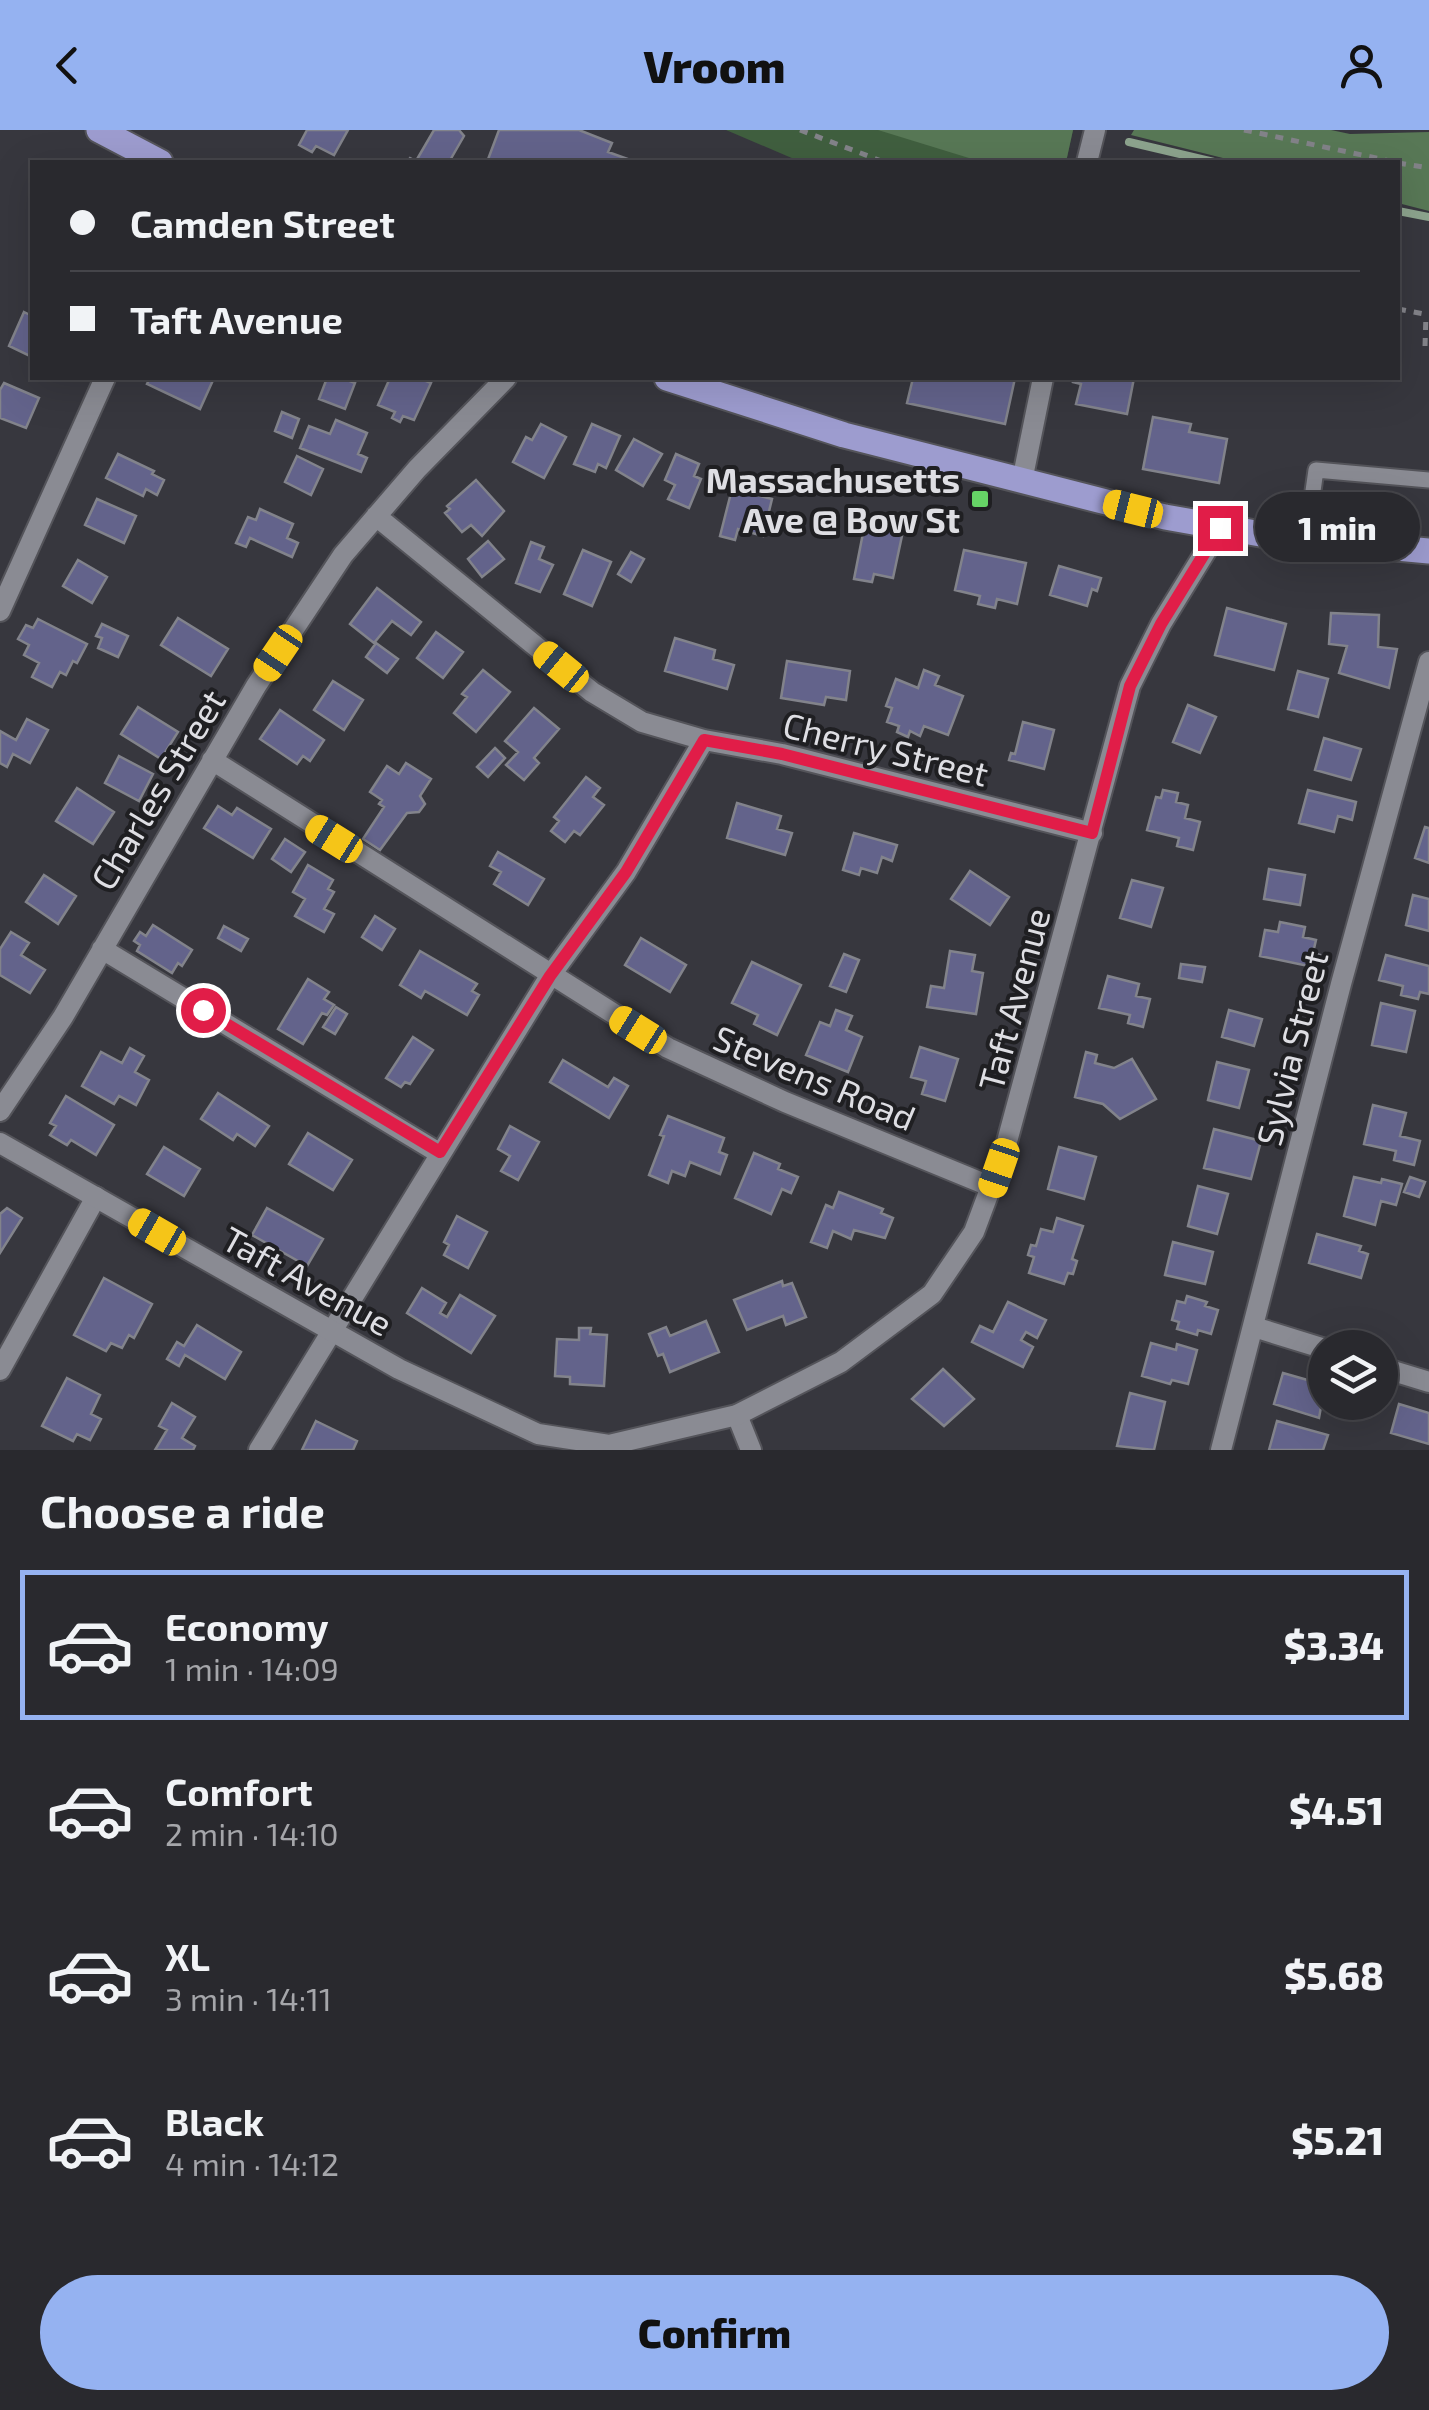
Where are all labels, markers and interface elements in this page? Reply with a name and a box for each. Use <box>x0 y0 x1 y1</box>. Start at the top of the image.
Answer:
icon: back <box>40 38 95 93</box>
text: Vroom <box>644 38 785 92</box>
icon: person <box>1334 38 1389 93</box>
text: Camden Street <box>130 200 395 246</box>
text: Taft Avenue <box>130 296 343 342</box>
place label: Massachusetts Ave @ Bow St <box>706 458 960 540</box>
car <box>1100 487 1166 531</box>
marker: Massachusetts Ave @ Bow St <box>969 488 991 510</box>
callout: 1 min <box>1255 493 1420 563</box>
route end <box>1198 506 1243 551</box>
text: 1 min <box>1298 508 1377 546</box>
car <box>249 620 307 686</box>
car <box>528 636 594 698</box>
street label: Charles Street <box>81 682 233 896</box>
street label: Cherry Street <box>779 702 993 794</box>
car <box>301 810 367 868</box>
street label: Taft Avenue <box>968 903 1058 1095</box>
street label: Sylvia Street <box>1247 946 1335 1150</box>
route start <box>181 988 226 1033</box>
car <box>605 1001 671 1059</box>
street label: Stevens Road <box>708 1016 922 1138</box>
car <box>975 1135 1023 1201</box>
car <box>124 1204 190 1260</box>
street label: Taft Avenue <box>216 1216 400 1344</box>
map controls <box>1308 1330 1398 1420</box>
button: layers <box>1308 1330 1398 1420</box>
text: Choose a ride <box>40 1483 325 1537</box>
icon: car <box>45 1600 135 1690</box>
text: Economy <box>165 1603 329 1649</box>
text: $3.34 <box>1284 1622 1384 1668</box>
text: 1 min · 14:09 <box>165 1649 339 1687</box>
icon: car <box>45 1765 135 1855</box>
text: Comfort <box>165 1768 313 1814</box>
text: $4.51 <box>1289 1787 1384 1833</box>
text: 2 min · 14:10 <box>165 1814 339 1852</box>
icon: car <box>45 1930 135 2020</box>
text: XL <box>165 1933 210 1979</box>
text: $5.68 <box>1284 1952 1384 1998</box>
text: 3 min · 14:11 <box>165 1979 332 2017</box>
icon: car <box>45 2095 135 2185</box>
text: Black <box>165 2098 264 2144</box>
text: $5.21 <box>1291 2117 1384 2163</box>
text: 4 min · 14:12 <box>165 2144 339 2182</box>
button: Confirm <box>40 2275 1389 2390</box>

